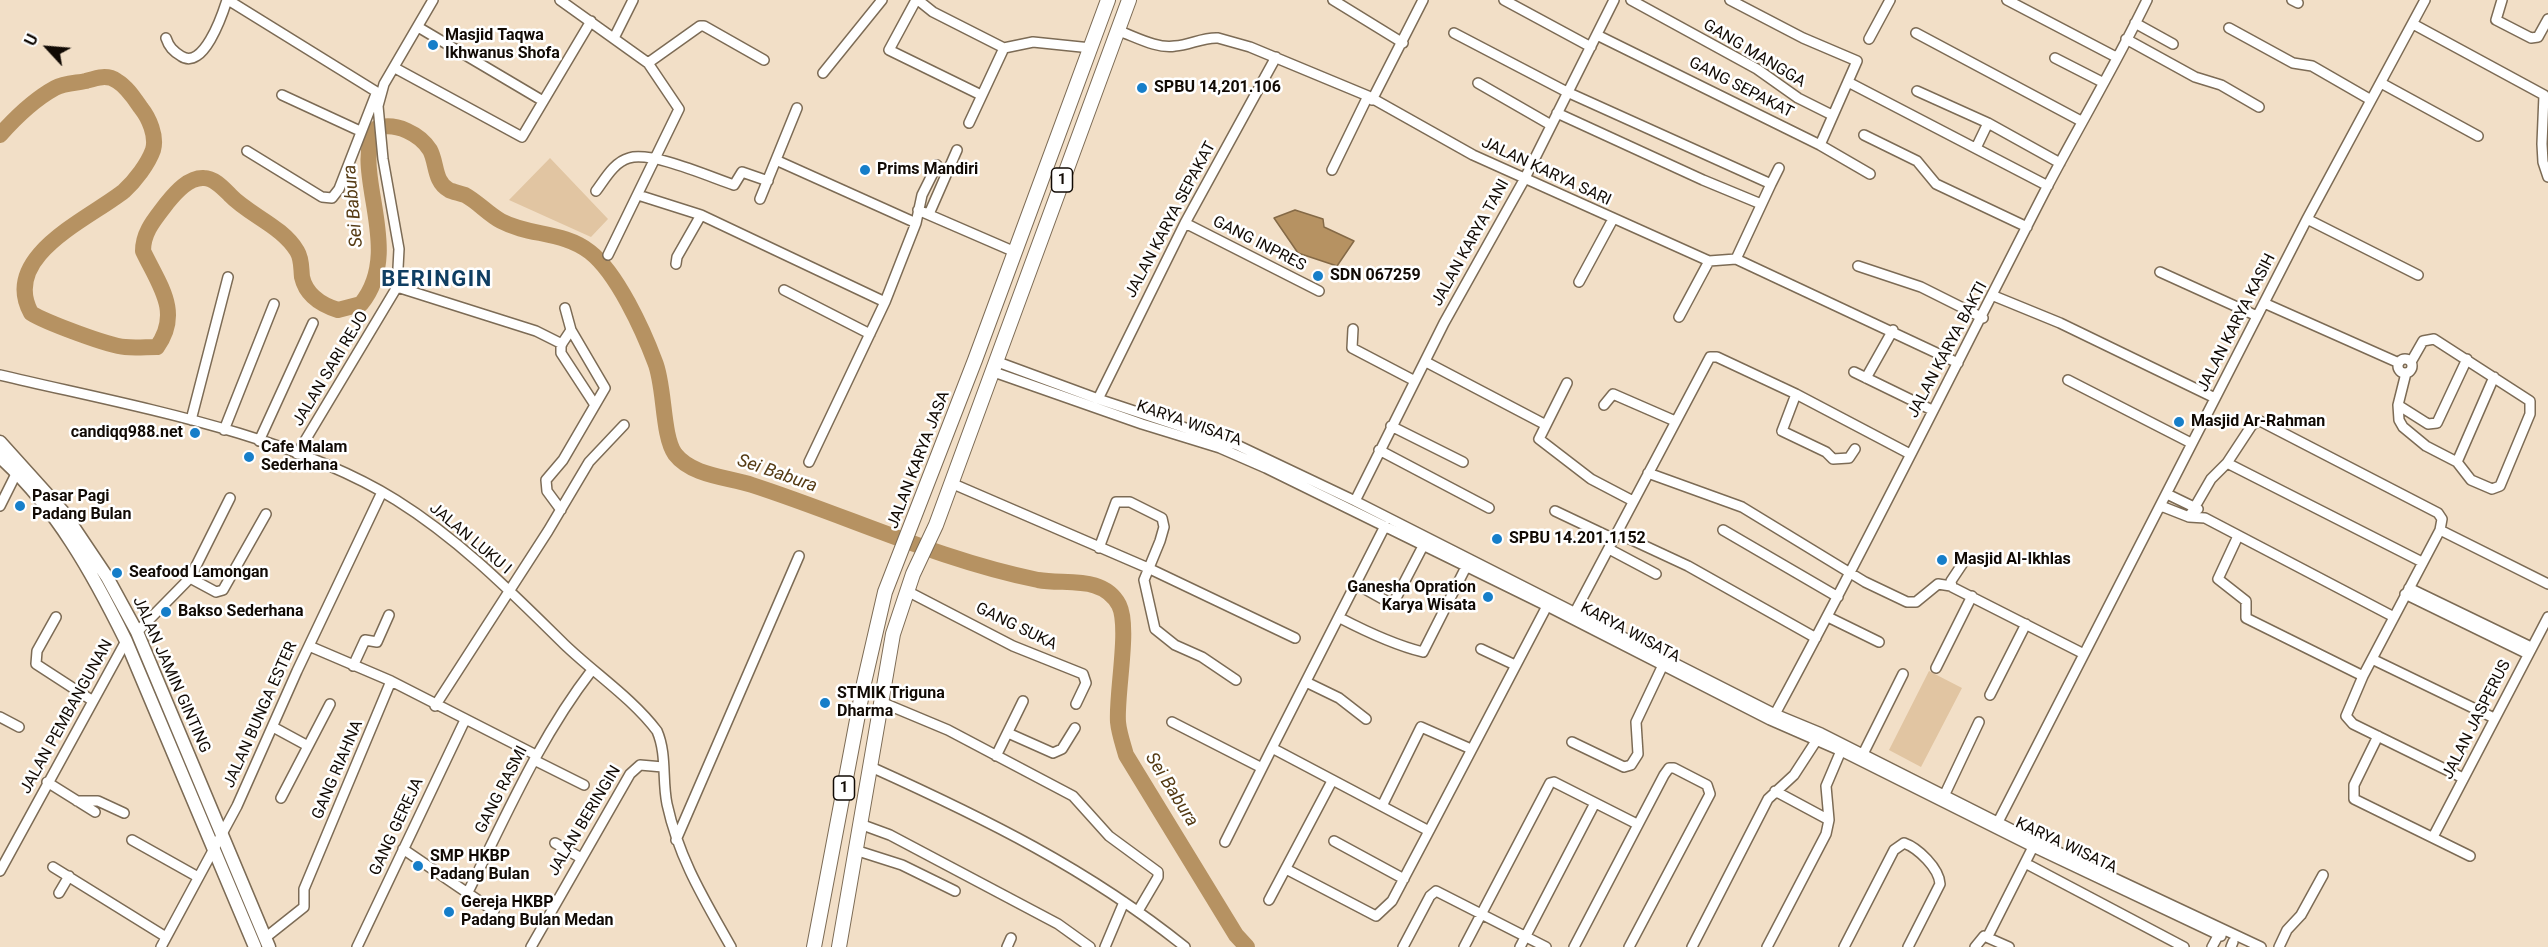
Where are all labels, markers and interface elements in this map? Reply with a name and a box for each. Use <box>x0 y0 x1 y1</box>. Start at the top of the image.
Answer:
street label: GANG MANGGA <box>1699 16 1809 92</box>
north arrow <box>18 18 78 78</box>
place label: Masjid Taqwa Ikhwanus Shofa <box>445 26 560 64</box>
text: U <box>21 31 42 49</box>
marker: Masjid Taqwa Ikhwanus Shofa <box>426 38 440 52</box>
street label: GANG SEPAKAT <box>1686 53 1796 123</box>
place label: SPBU 14,201.106 <box>1154 78 1281 98</box>
marker: SPBU 14,201.106 <box>1135 81 1149 95</box>
street label: JALAN KARYA SARI <box>1478 133 1614 211</box>
street label: JALAN KARYA SEPAKAT <box>1122 139 1220 301</box>
place label: Prims Mandiri <box>877 160 978 180</box>
marker: Prims Mandiri <box>858 163 872 177</box>
water label: Sei Babura <box>340 164 368 248</box>
road number: 1 <box>1052 168 1072 192</box>
street label: JALAN KARYA TANI <box>1428 176 1514 310</box>
street label: GANG INPRES <box>1209 212 1309 276</box>
street label: JALAN KARYA KASIH <box>2194 251 2280 395</box>
place label: SDN 067259 <box>1330 266 1421 286</box>
district label: BERINGIN <box>381 267 493 293</box>
marker: SDN 067259 <box>1311 269 1325 283</box>
street label: JALAN KARYA BAKTI <box>1904 279 1992 421</box>
street label: JALAN SARI REJO <box>289 308 373 430</box>
street label: JALAN KARYA JASA <box>884 388 954 532</box>
street label: KARYA WISATA <box>1134 397 1244 451</box>
place label: Masjid Ar-Rahman <box>2191 412 2325 432</box>
marker: Masjid Ar-Rahman <box>2172 415 2186 429</box>
place label: candiqq988.net <box>71 423 183 443</box>
marker: candiqq988.net <box>188 426 202 440</box>
place label: Cafe Malam Sederhana <box>261 438 347 476</box>
marker: Cafe Malam Sederhana <box>242 450 256 464</box>
water label: Sei Babura <box>734 450 820 498</box>
place label: Pasar Pagi Padang Bulan <box>32 487 131 525</box>
marker: Pasar Pagi Padang Bulan <box>13 499 27 513</box>
street label: JALAN LUKU I <box>425 499 515 579</box>
place label: SPBU 14.201.1152 <box>1509 529 1646 549</box>
marker: SPBU 14.201.1152 <box>1490 532 1504 546</box>
place label: Masjid Al-Ikhlas <box>1954 550 2071 570</box>
marker: Masjid Al-Ikhlas <box>1935 553 1949 567</box>
place label: Seafood Lamongan <box>129 563 269 583</box>
marker: Seafood Lamongan <box>110 566 124 580</box>
place label: Ganesha Opration Karya Wisata <box>1347 578 1476 616</box>
marker: Ganesha Opration Karya Wisata <box>1481 590 1495 604</box>
street label: JALAN JAMIN GINTING <box>128 594 214 756</box>
street label: GANG SUKA <box>972 599 1060 655</box>
street label: KARYA WISATA <box>1577 599 1683 667</box>
place label: Bakso Sederhana <box>178 602 304 622</box>
marker: Bakso Sederhana <box>159 605 173 619</box>
street label: JALAN PEMBANGUNAN <box>17 637 117 797</box>
street label: JALAN BUNGA ESTER <box>220 639 302 791</box>
street label: JALAN JASPERUS <box>2439 657 2515 783</box>
place label: STMIK Triguna Dharma <box>837 684 945 722</box>
marker: STMIK Triguna Dharma <box>818 696 832 710</box>
street label: GANG RIAHNA <box>308 718 368 822</box>
street label: GANG RASMI <box>472 743 532 837</box>
water label: Sei Babura <box>1140 749 1202 831</box>
street label: JALAN BERINGIN <box>545 762 625 880</box>
street label: GANG GEREJA <box>366 775 428 879</box>
road number: 1 <box>834 776 854 800</box>
street label: KARYA WISATA <box>2012 814 2120 878</box>
place label: SMP HKBP Padang Bulan <box>430 847 529 885</box>
marker: SMP HKBP Padang Bulan <box>411 859 425 873</box>
place label: Gereja HKBP Padang Bulan Medan <box>461 893 614 931</box>
marker: Gereja HKBP Padang Bulan Medan <box>442 905 456 919</box>

